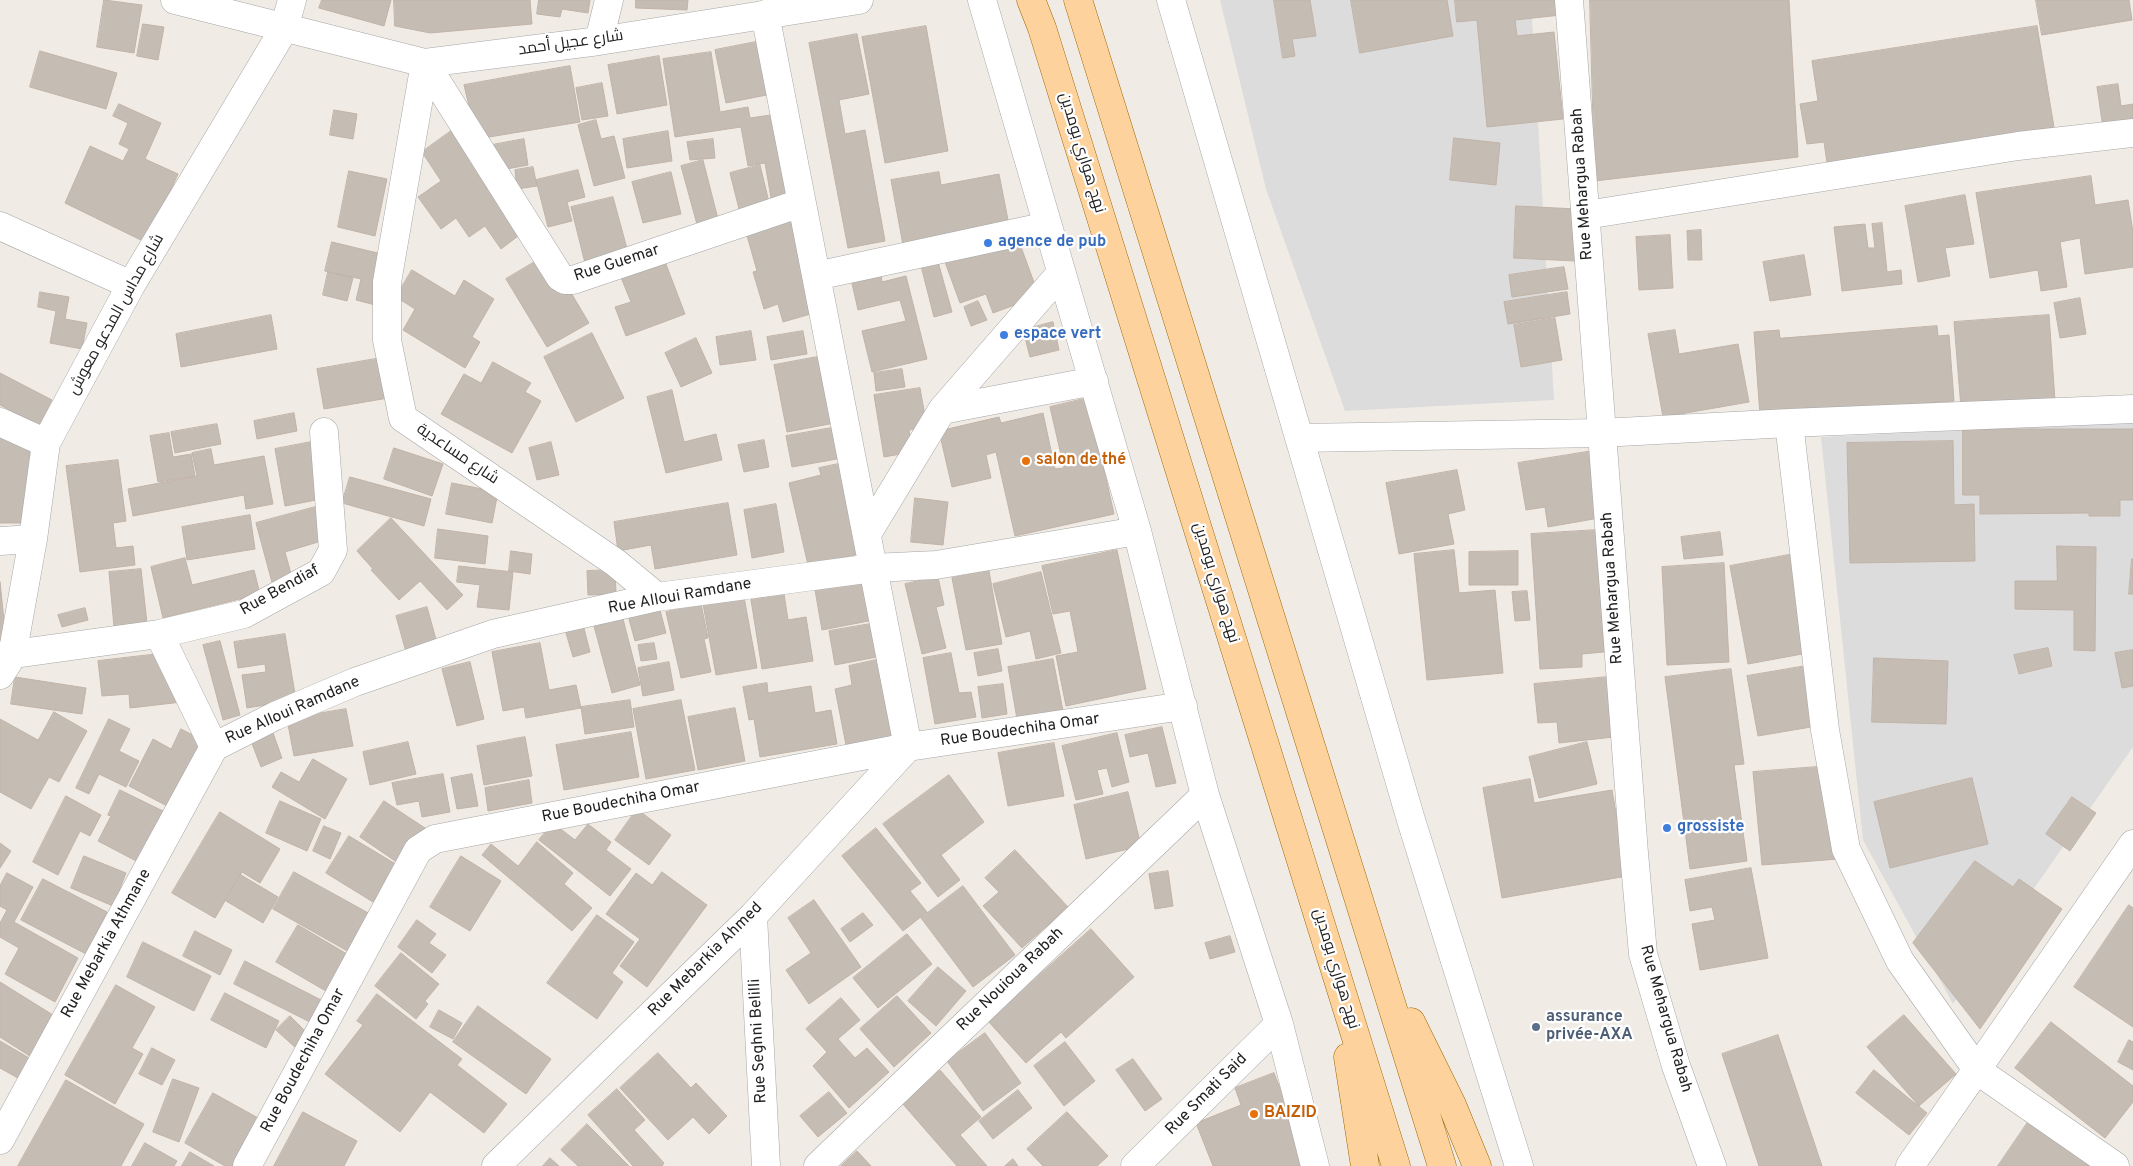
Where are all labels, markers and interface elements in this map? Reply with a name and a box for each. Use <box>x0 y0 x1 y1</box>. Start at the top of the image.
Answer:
street label: شارع عجيل أحمد <box>517 27 625 61</box>
street label: نهج هواري بومدين <box>1054 90 1108 216</box>
street label: Rue Mehargua Rabah <box>1568 107 1598 261</box>
street label: شارع مداس المدعو معوش <box>65 231 169 399</box>
place label: agence de pub <box>998 233 1106 253</box>
marker: agence de pub <box>982 237 994 249</box>
street label: Rue Guemar <box>572 241 662 287</box>
place label: espace vert <box>1014 325 1101 345</box>
marker: espace vert <box>998 329 1010 341</box>
street label: شارع مساعدية <box>412 420 502 490</box>
place label: salon de thé <box>1036 451 1126 471</box>
marker: salon de thé <box>1020 455 1032 467</box>
street label: Rue Mehargua Rabah <box>1598 511 1628 665</box>
street label: نهج هواري بومدين <box>1188 520 1242 646</box>
street label: Rue Bendiaf <box>237 561 323 621</box>
street label: Rue Alloui Ramdane <box>607 575 753 619</box>
street label: Rue Alloui Ramdane <box>223 673 363 749</box>
street label: Rue Boudechiha Omar <box>939 710 1101 752</box>
street label: Rue Boudechiha Omar <box>540 778 702 828</box>
place label: grossiste <box>1677 818 1744 838</box>
marker: grossiste <box>1661 822 1673 834</box>
street label: Rue Mebarkia Athmane <box>58 866 156 1022</box>
street label: Rue Mebarkia Ahmed <box>645 899 767 1021</box>
street label: نهج هواري بومدين <box>1308 906 1362 1032</box>
street label: Rue Nouioua Rabah <box>954 924 1068 1036</box>
street label: Rue Mehargua Rabah <box>1635 943 1695 1095</box>
street label: Rue Seghni Belilli <box>746 978 772 1104</box>
street label: Rue Boudechiha Omar <box>258 986 350 1136</box>
place label: assurance privée-AXA <box>1546 1008 1633 1046</box>
marker: assurance privée-AXA <box>1530 1021 1542 1033</box>
street label: Rue Smati Said <box>1162 1050 1252 1140</box>
place label: BAIZID <box>1264 1104 1317 1124</box>
marker: BAIZID <box>1248 1108 1260 1120</box>

